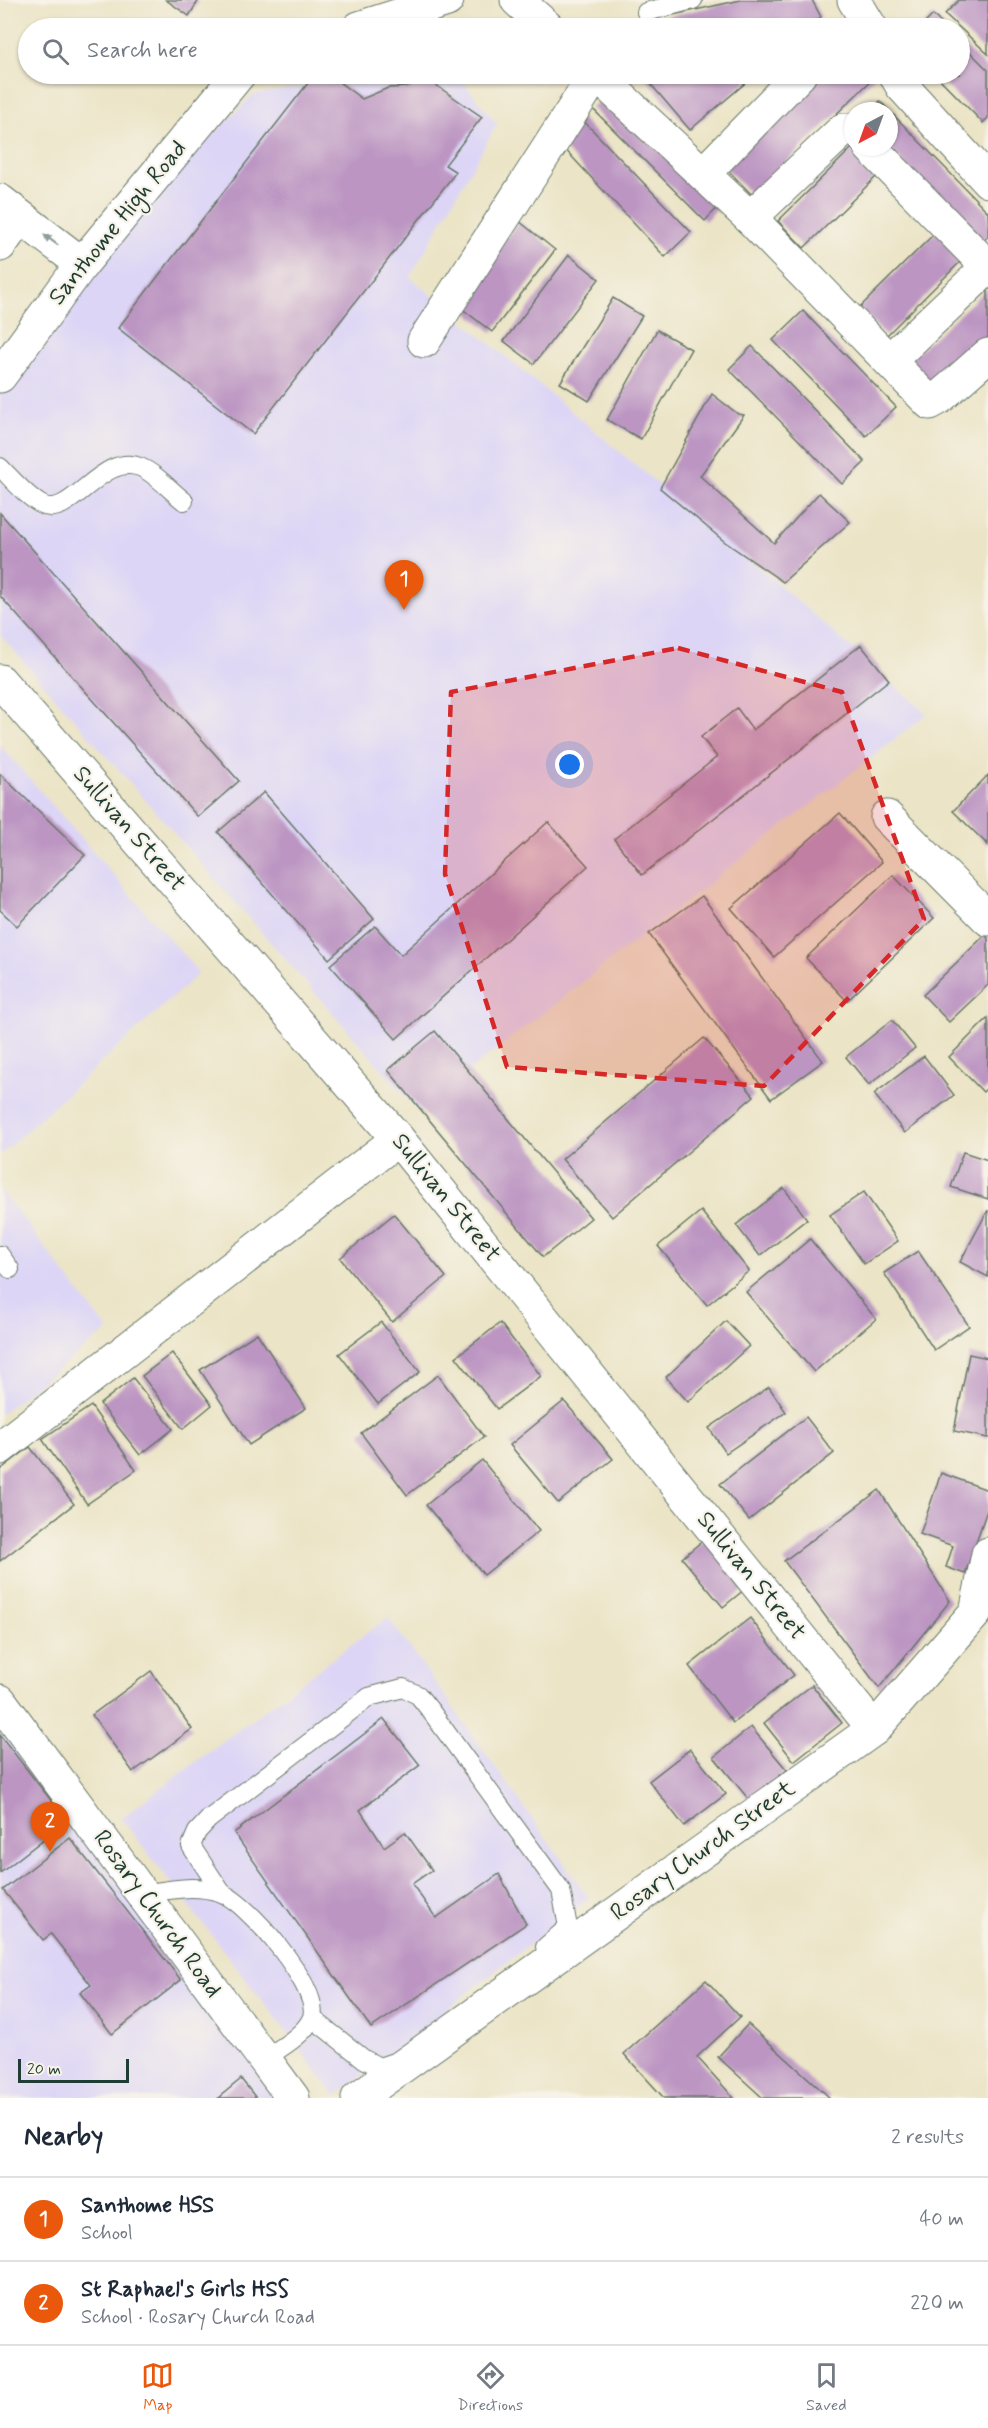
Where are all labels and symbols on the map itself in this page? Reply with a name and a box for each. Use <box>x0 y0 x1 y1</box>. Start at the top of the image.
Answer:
north arrow <box>844 102 898 156</box>
street label: Santhome High Road <box>42 134 196 313</box>
one-way arrow <box>43 234 59 247</box>
pin: 1 <box>384 560 424 610</box>
your location <box>555 750 584 779</box>
street label: Sullivan Street <box>66 759 192 899</box>
street label: Sullivan Street <box>384 1127 508 1269</box>
street label: Sullivan Street <box>689 1505 813 1647</box>
street label: Rosary Church Street <box>605 1774 801 1928</box>
pin: 2 <box>31 1802 70 1852</box>
street label: Rosary Church Road <box>86 1824 228 2004</box>
scale bar <box>18 2056 129 2084</box>

